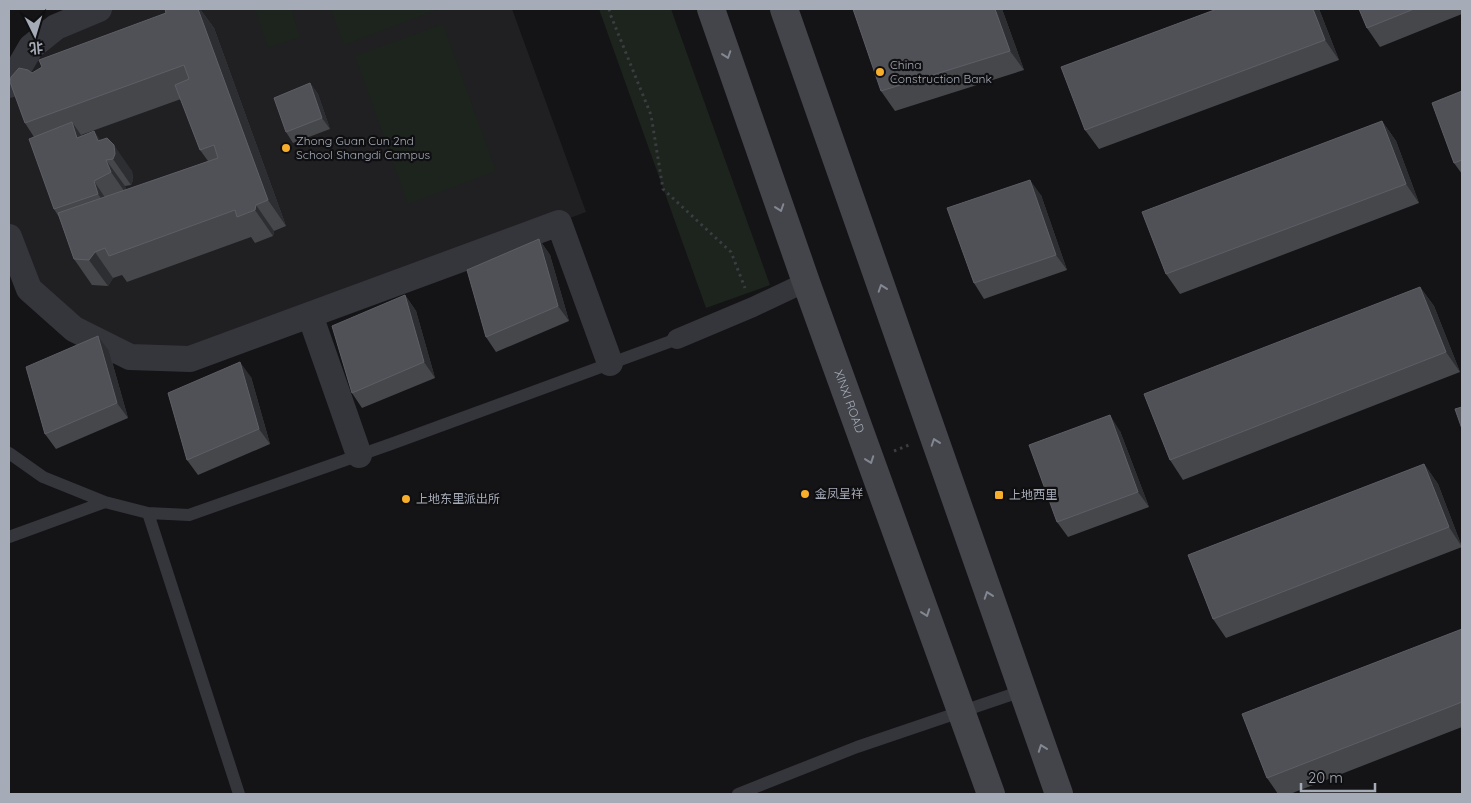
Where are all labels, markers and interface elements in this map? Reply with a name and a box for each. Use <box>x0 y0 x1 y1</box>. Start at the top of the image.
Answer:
north arrow <box>10 10 60 60</box>
text: 北 <box>28 38 44 58</box>
one-way arrow <box>721 50 731 59</box>
place label: China Construction Bank <box>890 57 992 86</box>
marker: China Construction Bank <box>874 66 886 78</box>
place label: Zhong Guan Cun 2nd School Shangdi Campus <box>296 133 431 162</box>
marker: Zhong Guan Cun 2nd School Shangdi Campus <box>280 142 292 154</box>
one-way arrow <box>774 204 784 212</box>
one-way arrow <box>878 284 888 293</box>
street label: XINXI ROAD <box>831 368 868 435</box>
one-way arrow <box>930 438 940 446</box>
one-way arrow <box>864 455 874 464</box>
place label: 金凤呈祥 <box>815 486 863 501</box>
place label: 上地西里 <box>1009 487 1057 502</box>
marker: 金凤呈祥 <box>799 488 811 500</box>
marker: 上地西里 <box>993 489 1005 501</box>
place label: 上地东里派出所 <box>416 491 500 506</box>
marker: 上地东里派出所 <box>400 493 412 505</box>
one-way arrow <box>984 591 994 600</box>
one-way arrow <box>920 608 930 616</box>
one-way arrow <box>1038 745 1048 753</box>
scale bar <box>1301 760 1375 792</box>
text: 20 m <box>1308 768 1343 787</box>

